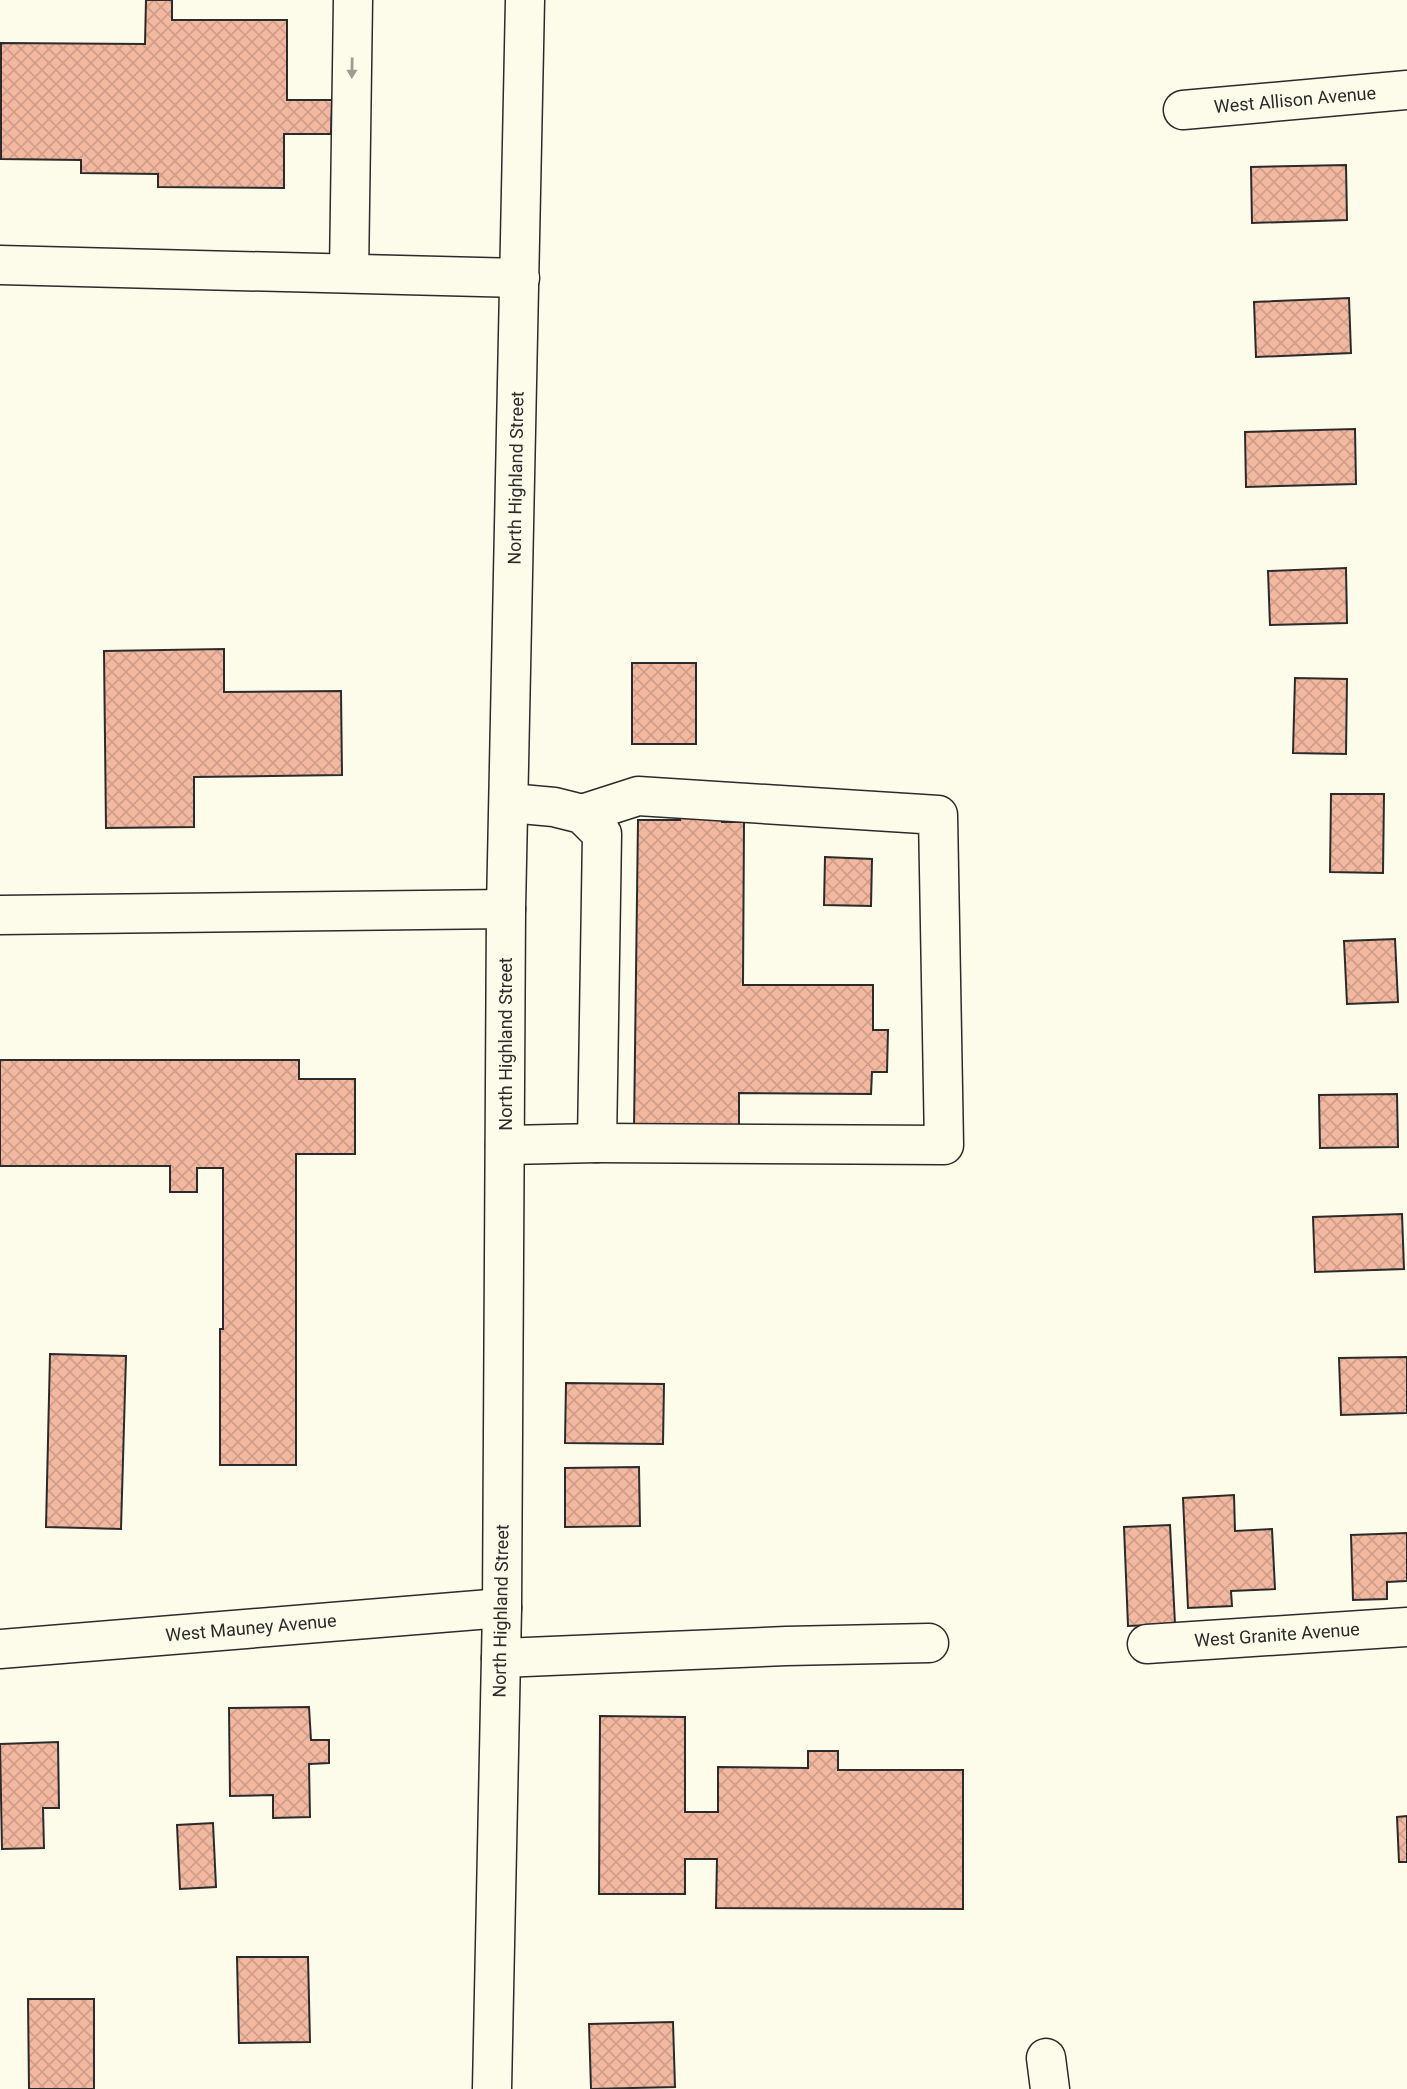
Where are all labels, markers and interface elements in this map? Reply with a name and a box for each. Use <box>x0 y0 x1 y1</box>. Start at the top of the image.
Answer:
one-way arrow <box>346 57 358 79</box>
street label: West Allison Avenue <box>1213 82 1377 117</box>
street label: North Highland Street <box>503 391 528 565</box>
street label: North Highland Street <box>495 957 516 1131</box>
street label: North Highland Street <box>488 1524 513 1698</box>
street label: West Mauney Avenue <box>165 1610 337 1645</box>
street label: West Granite Avenue <box>1194 1618 1360 1651</box>

